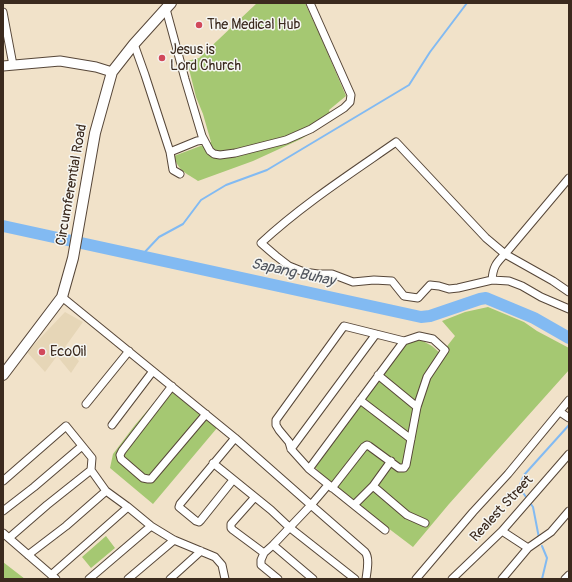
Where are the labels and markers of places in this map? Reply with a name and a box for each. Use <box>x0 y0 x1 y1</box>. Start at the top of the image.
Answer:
place label: The Medical Hub <box>207 17 300 33</box>
marker: The Medical Hub <box>194 20 204 30</box>
place label: Jesus is Lord Church <box>170 42 241 74</box>
marker: Jesus is Lord Church <box>157 53 167 63</box>
place label: EcoOil <box>50 344 87 360</box>
marker: EcoOil <box>37 347 47 357</box>

